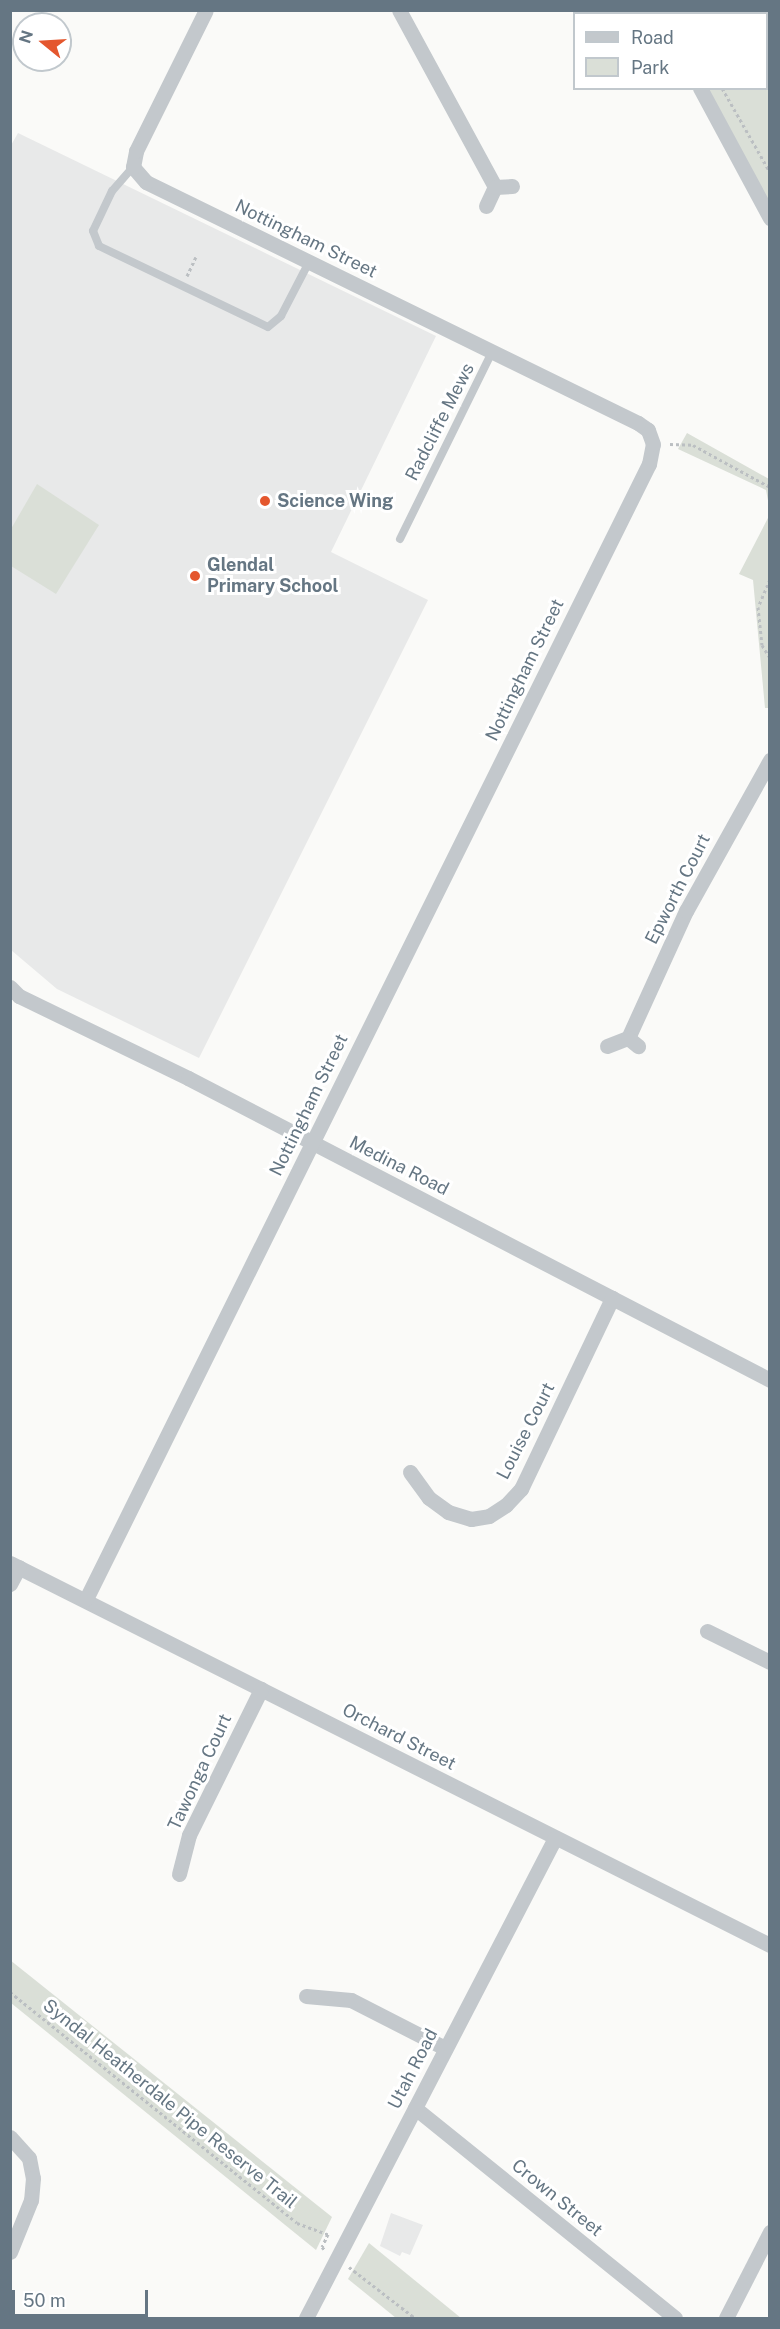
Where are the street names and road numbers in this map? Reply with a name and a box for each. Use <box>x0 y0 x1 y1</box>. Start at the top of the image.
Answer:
street label: Nottingham Street <box>231 195 381 283</box>
street label: Radcliffe Mews <box>401 359 479 485</box>
street label: Nottingham Street <box>481 595 569 745</box>
street label: Epworth Court <box>641 830 715 948</box>
street label: Nottingham Street <box>265 1030 353 1180</box>
street label: Medina Road <box>346 1132 452 1200</box>
street label: Louise Court <box>492 1379 560 1483</box>
street label: Orchard Street <box>339 1699 459 1775</box>
street label: Tawonga Court <box>164 1710 236 1834</box>
street label: Syndal Heatherdale Pipe Reserve Trail <box>39 1995 301 2213</box>
street label: Utah Road <box>384 2025 442 2113</box>
street label: Crown Street <box>507 2155 607 2241</box>

